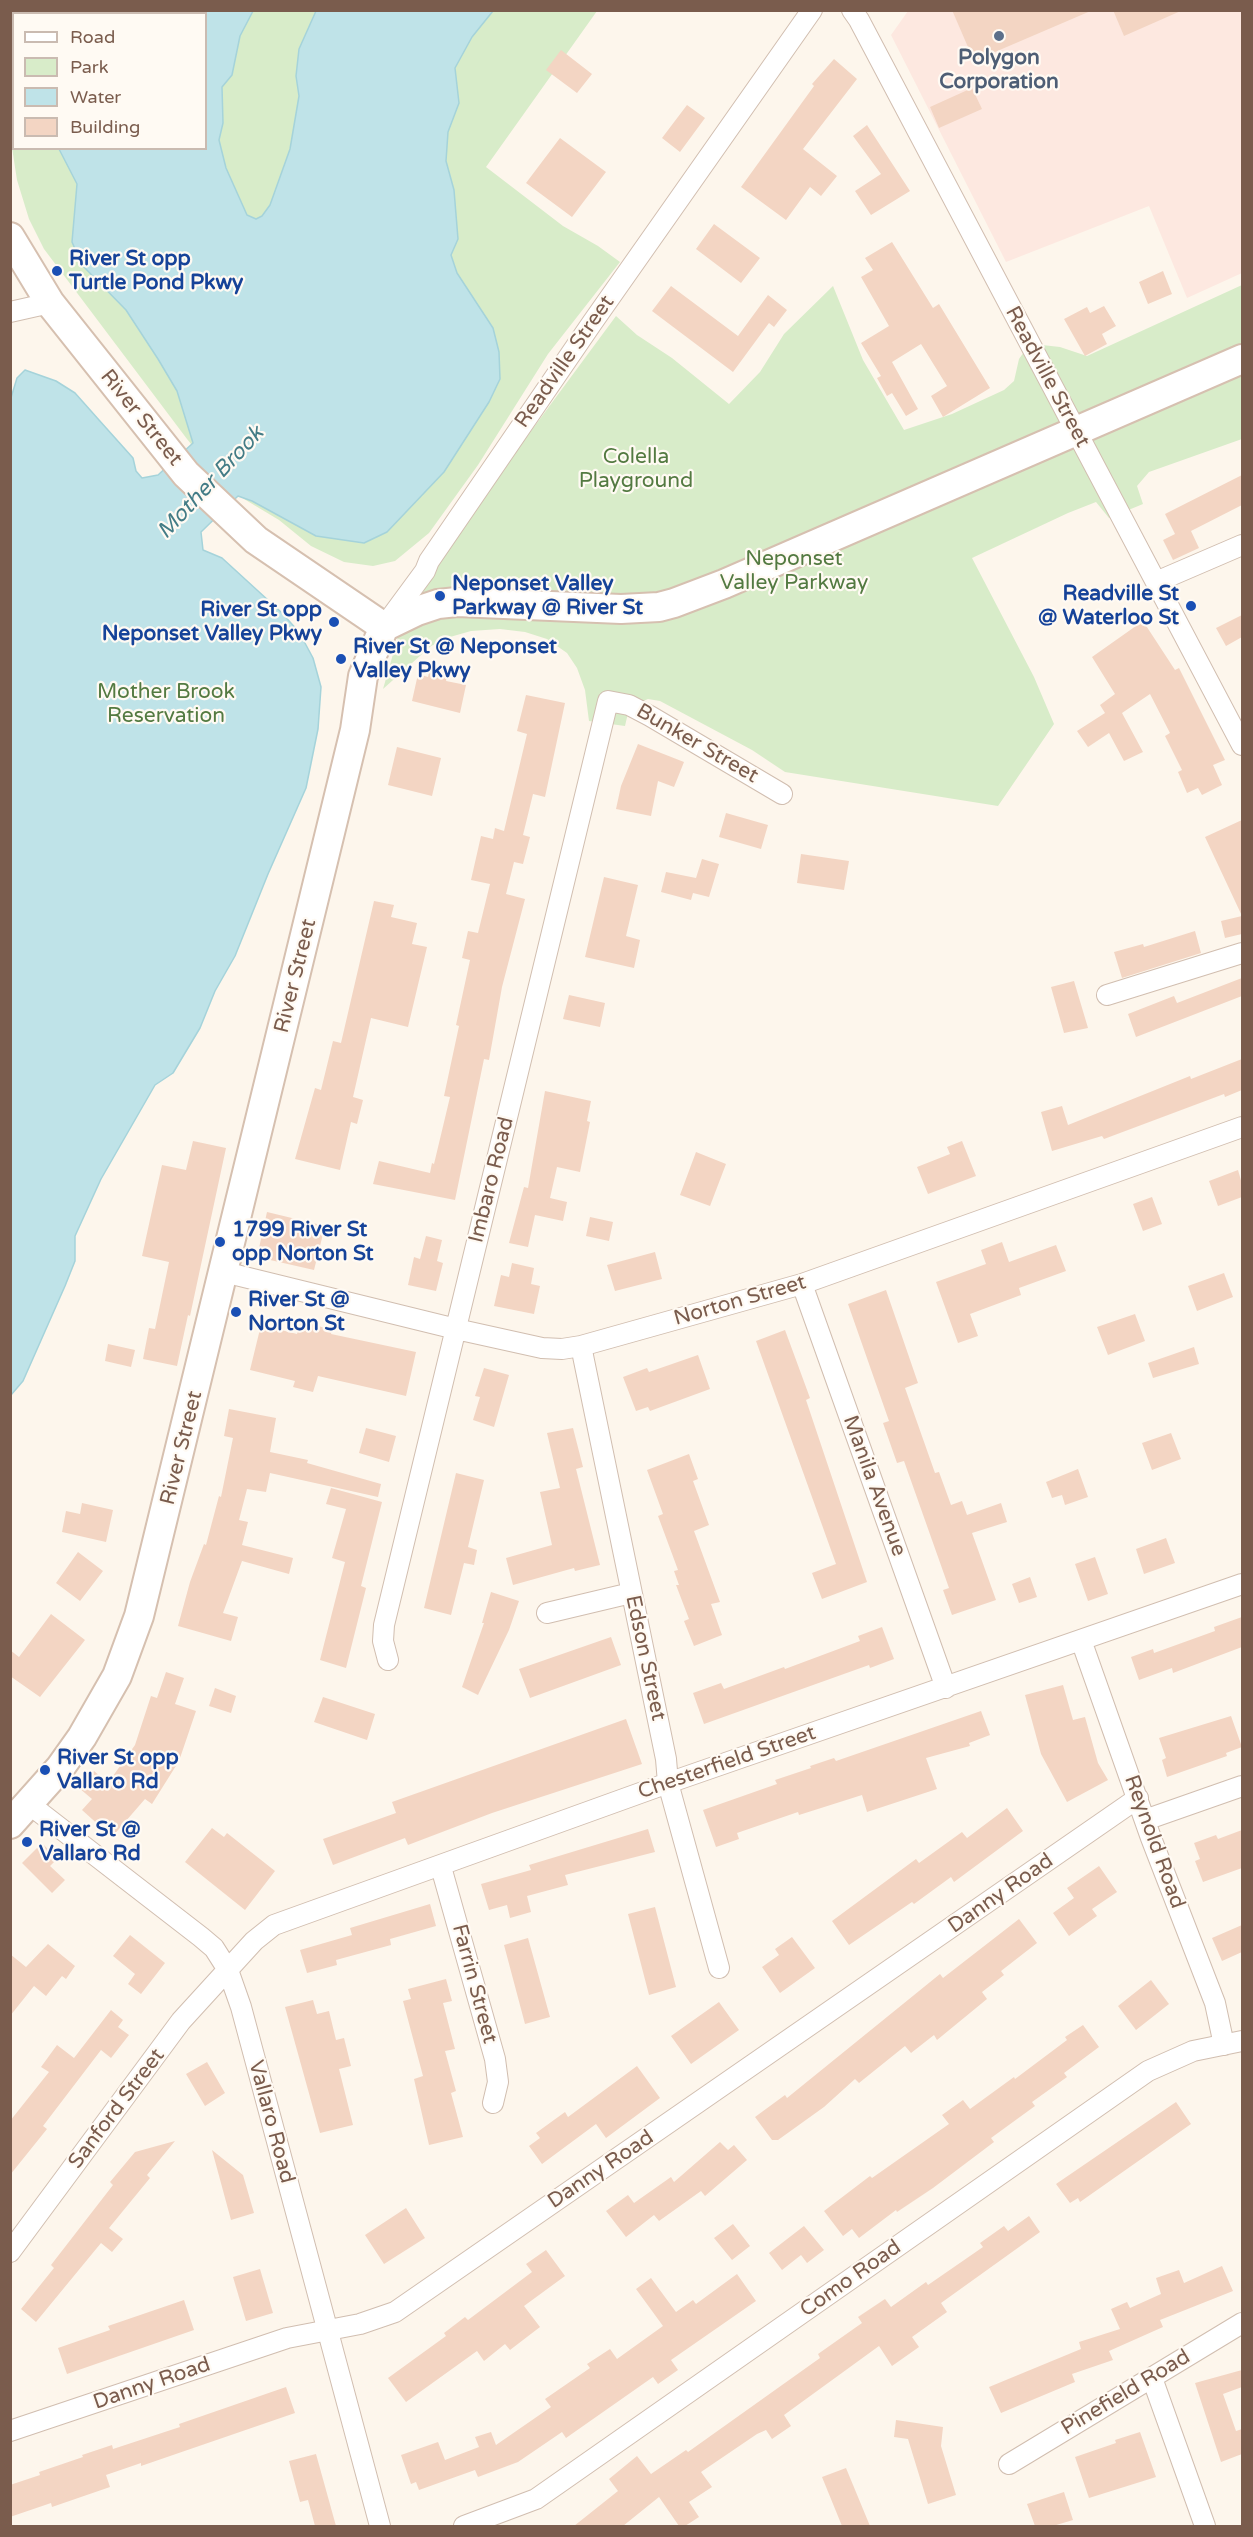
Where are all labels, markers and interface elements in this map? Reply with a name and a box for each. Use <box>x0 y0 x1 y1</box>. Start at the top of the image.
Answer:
legend <box>12 12 207 150</box>
text: Road <box>70 26 115 48</box>
marker: Polygon Corporation <box>992 29 1006 43</box>
place label: Polygon Corporation <box>939 45 1059 95</box>
text: Park <box>70 56 108 78</box>
text: Water <box>70 86 121 108</box>
text: Building <box>70 116 140 138</box>
place label: River St opp Turtle Pond Pkwy <box>69 246 243 296</box>
marker: River St opp Turtle Pond Pkwy <box>50 264 64 278</box>
street label: Readville Street <box>510 291 620 433</box>
street label: Readville Street <box>999 302 1095 452</box>
street label: River Street <box>95 365 187 471</box>
water label: Mother Brook <box>152 421 270 545</box>
park label: Colella Playground <box>579 444 693 494</box>
park label: Neponset Valley Parkway <box>720 546 868 596</box>
place label: Neponset Valley Parkway @ River St <box>452 571 643 621</box>
place label: Readville St @ Waterloo St <box>1038 581 1179 631</box>
marker: Neponset Valley Parkway @ River St <box>433 589 447 603</box>
place label: River St opp Neponset Valley Pkwy <box>102 597 322 647</box>
marker: Readville St @ Waterloo St <box>1184 599 1198 613</box>
marker: River St opp Neponset Valley Pkwy <box>327 615 341 629</box>
place label: River St @ Neponset Valley Pkwy <box>353 634 557 684</box>
marker: River St @ Neponset Valley Pkwy <box>334 652 348 666</box>
park label: Mother Brook Reservation <box>97 679 235 729</box>
street label: Bunker Street <box>632 699 762 789</box>
street label: River Street <box>270 916 322 1036</box>
street label: Imbaro Road <box>464 1114 520 1246</box>
place label: 1799 River St opp Norton St <box>232 1217 373 1267</box>
marker: 1799 River St opp Norton St <box>213 1235 227 1249</box>
street label: Norton Street <box>671 1270 809 1332</box>
place label: River St @ Norton St <box>248 1287 349 1337</box>
marker: River St @ Norton St <box>229 1305 243 1319</box>
street label: River Street <box>156 1388 208 1508</box>
street label: Manila Avenue <box>837 1412 911 1560</box>
street label: Edson Street <box>619 1593 671 1723</box>
street label: Chesterfield Street <box>635 1721 819 1805</box>
place label: River St opp Vallaro Rd <box>57 1745 179 1795</box>
marker: River St opp Vallaro Rd <box>38 1763 52 1777</box>
street label: Reynold Road <box>1118 1772 1190 1912</box>
place label: River St @ Vallaro Rd <box>39 1817 141 1867</box>
marker: River St @ Vallaro Rd <box>20 1835 34 1849</box>
street label: Danny Road <box>944 1849 1058 1939</box>
street label: Farrin Street <box>446 1922 502 2046</box>
street label: Sanford Street <box>64 2044 170 2174</box>
street label: Vallaro Road <box>242 2058 300 2186</box>
street label: Danny Road <box>543 2125 659 2215</box>
street label: Como Road <box>796 2235 906 2323</box>
street label: Pinefield Road <box>1057 2345 1195 2441</box>
street label: Danny Road <box>90 2352 214 2416</box>

